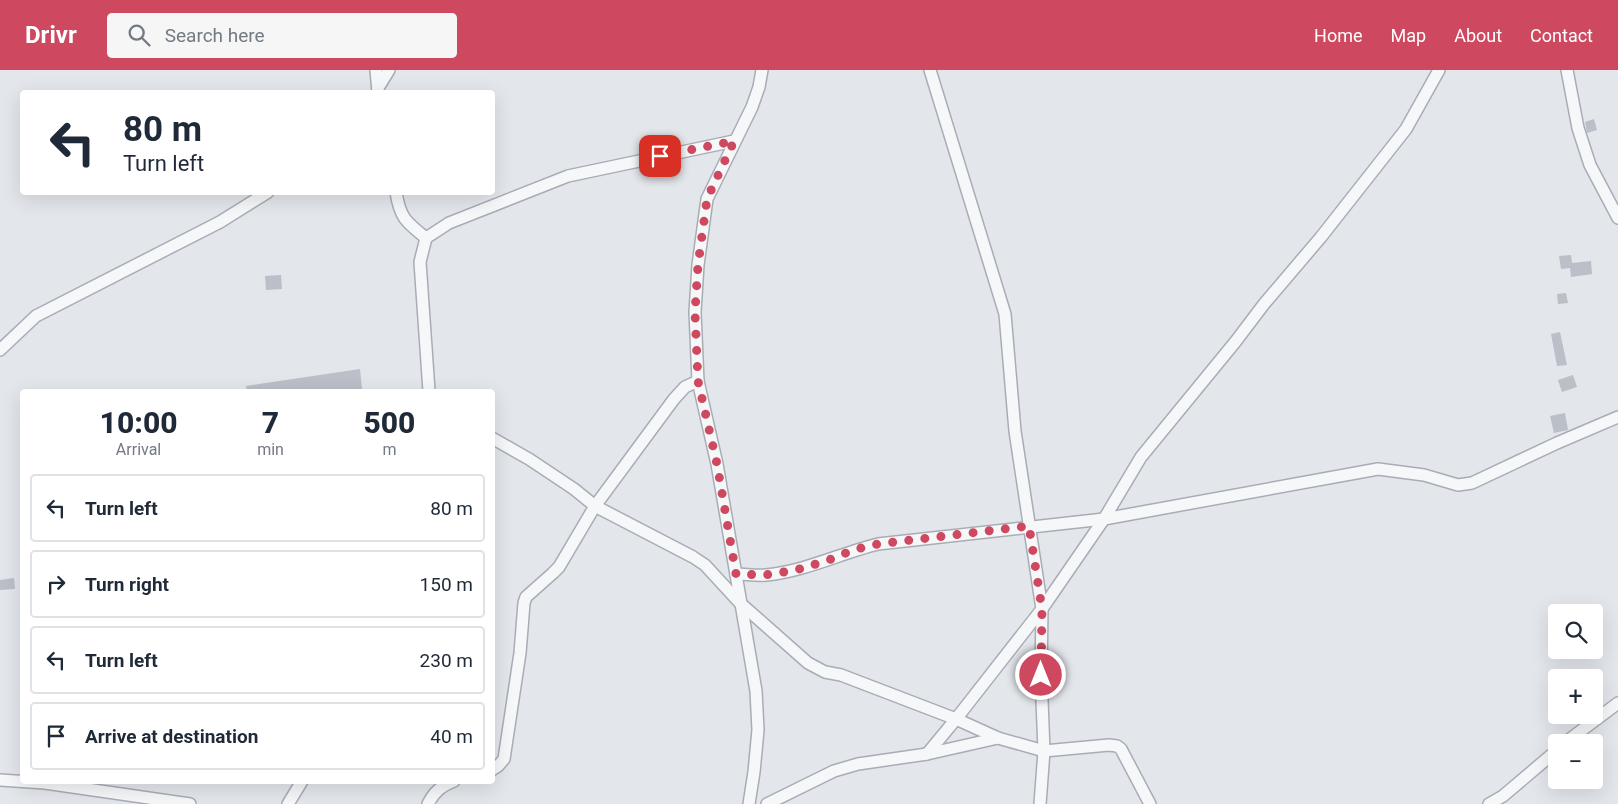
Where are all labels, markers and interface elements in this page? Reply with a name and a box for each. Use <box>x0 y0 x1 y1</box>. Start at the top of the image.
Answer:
search box <box>107 13 457 58</box>
text: Drivr <box>25 21 77 49</box>
icon: search <box>125 21 153 49</box>
text: Search here <box>165 24 265 47</box>
text: Home <box>1314 25 1363 46</box>
text: Map <box>1391 25 1426 46</box>
text: About <box>1454 25 1502 46</box>
text: Contact <box>1530 25 1593 46</box>
text: 80 m <box>123 109 202 150</box>
icon: left <box>40 110 105 175</box>
pin <box>639 135 681 177</box>
icon: arrive <box>646 142 674 170</box>
text: Turn left <box>123 151 204 176</box>
text: 10:00 <box>100 405 178 440</box>
text: 7 <box>262 405 279 440</box>
text: 500 <box>363 405 415 440</box>
text: Arrival <box>116 440 161 459</box>
text: min <box>257 440 284 459</box>
text: m <box>382 440 396 459</box>
icon: left <box>42 494 70 522</box>
text: Turn left <box>85 497 158 520</box>
text: 80 m <box>430 497 473 520</box>
icon: right <box>42 570 70 598</box>
text: Turn right <box>85 573 169 596</box>
text: 150 m <box>420 573 473 596</box>
map controls <box>1548 604 1603 789</box>
button: search <box>1548 604 1603 659</box>
icon: left <box>42 646 70 674</box>
position arrow <box>1014 648 1066 700</box>
text: Turn left <box>85 649 158 672</box>
text: 230 m <box>420 649 473 672</box>
button: + <box>1548 669 1603 724</box>
icon: arrive <box>42 722 70 750</box>
text: Arrive at destination <box>85 725 258 748</box>
text: 40 m <box>430 725 473 748</box>
button: − <box>1548 734 1603 789</box>

